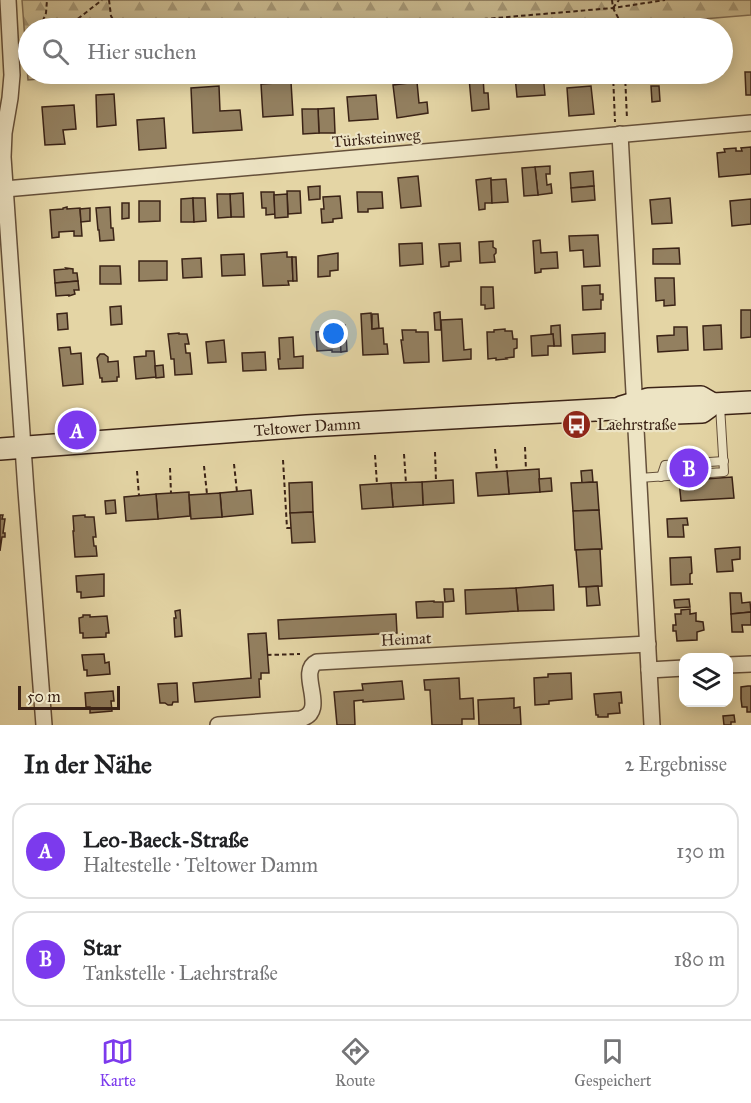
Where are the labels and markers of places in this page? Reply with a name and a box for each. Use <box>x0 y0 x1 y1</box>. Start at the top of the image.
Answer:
pin: A <box>58 408 97 452</box>
bus stop icon: Laehrstraße <box>560 408 592 440</box>
place label: Laehrstraße <box>597 415 677 434</box>
pin: B <box>670 446 708 490</box>

